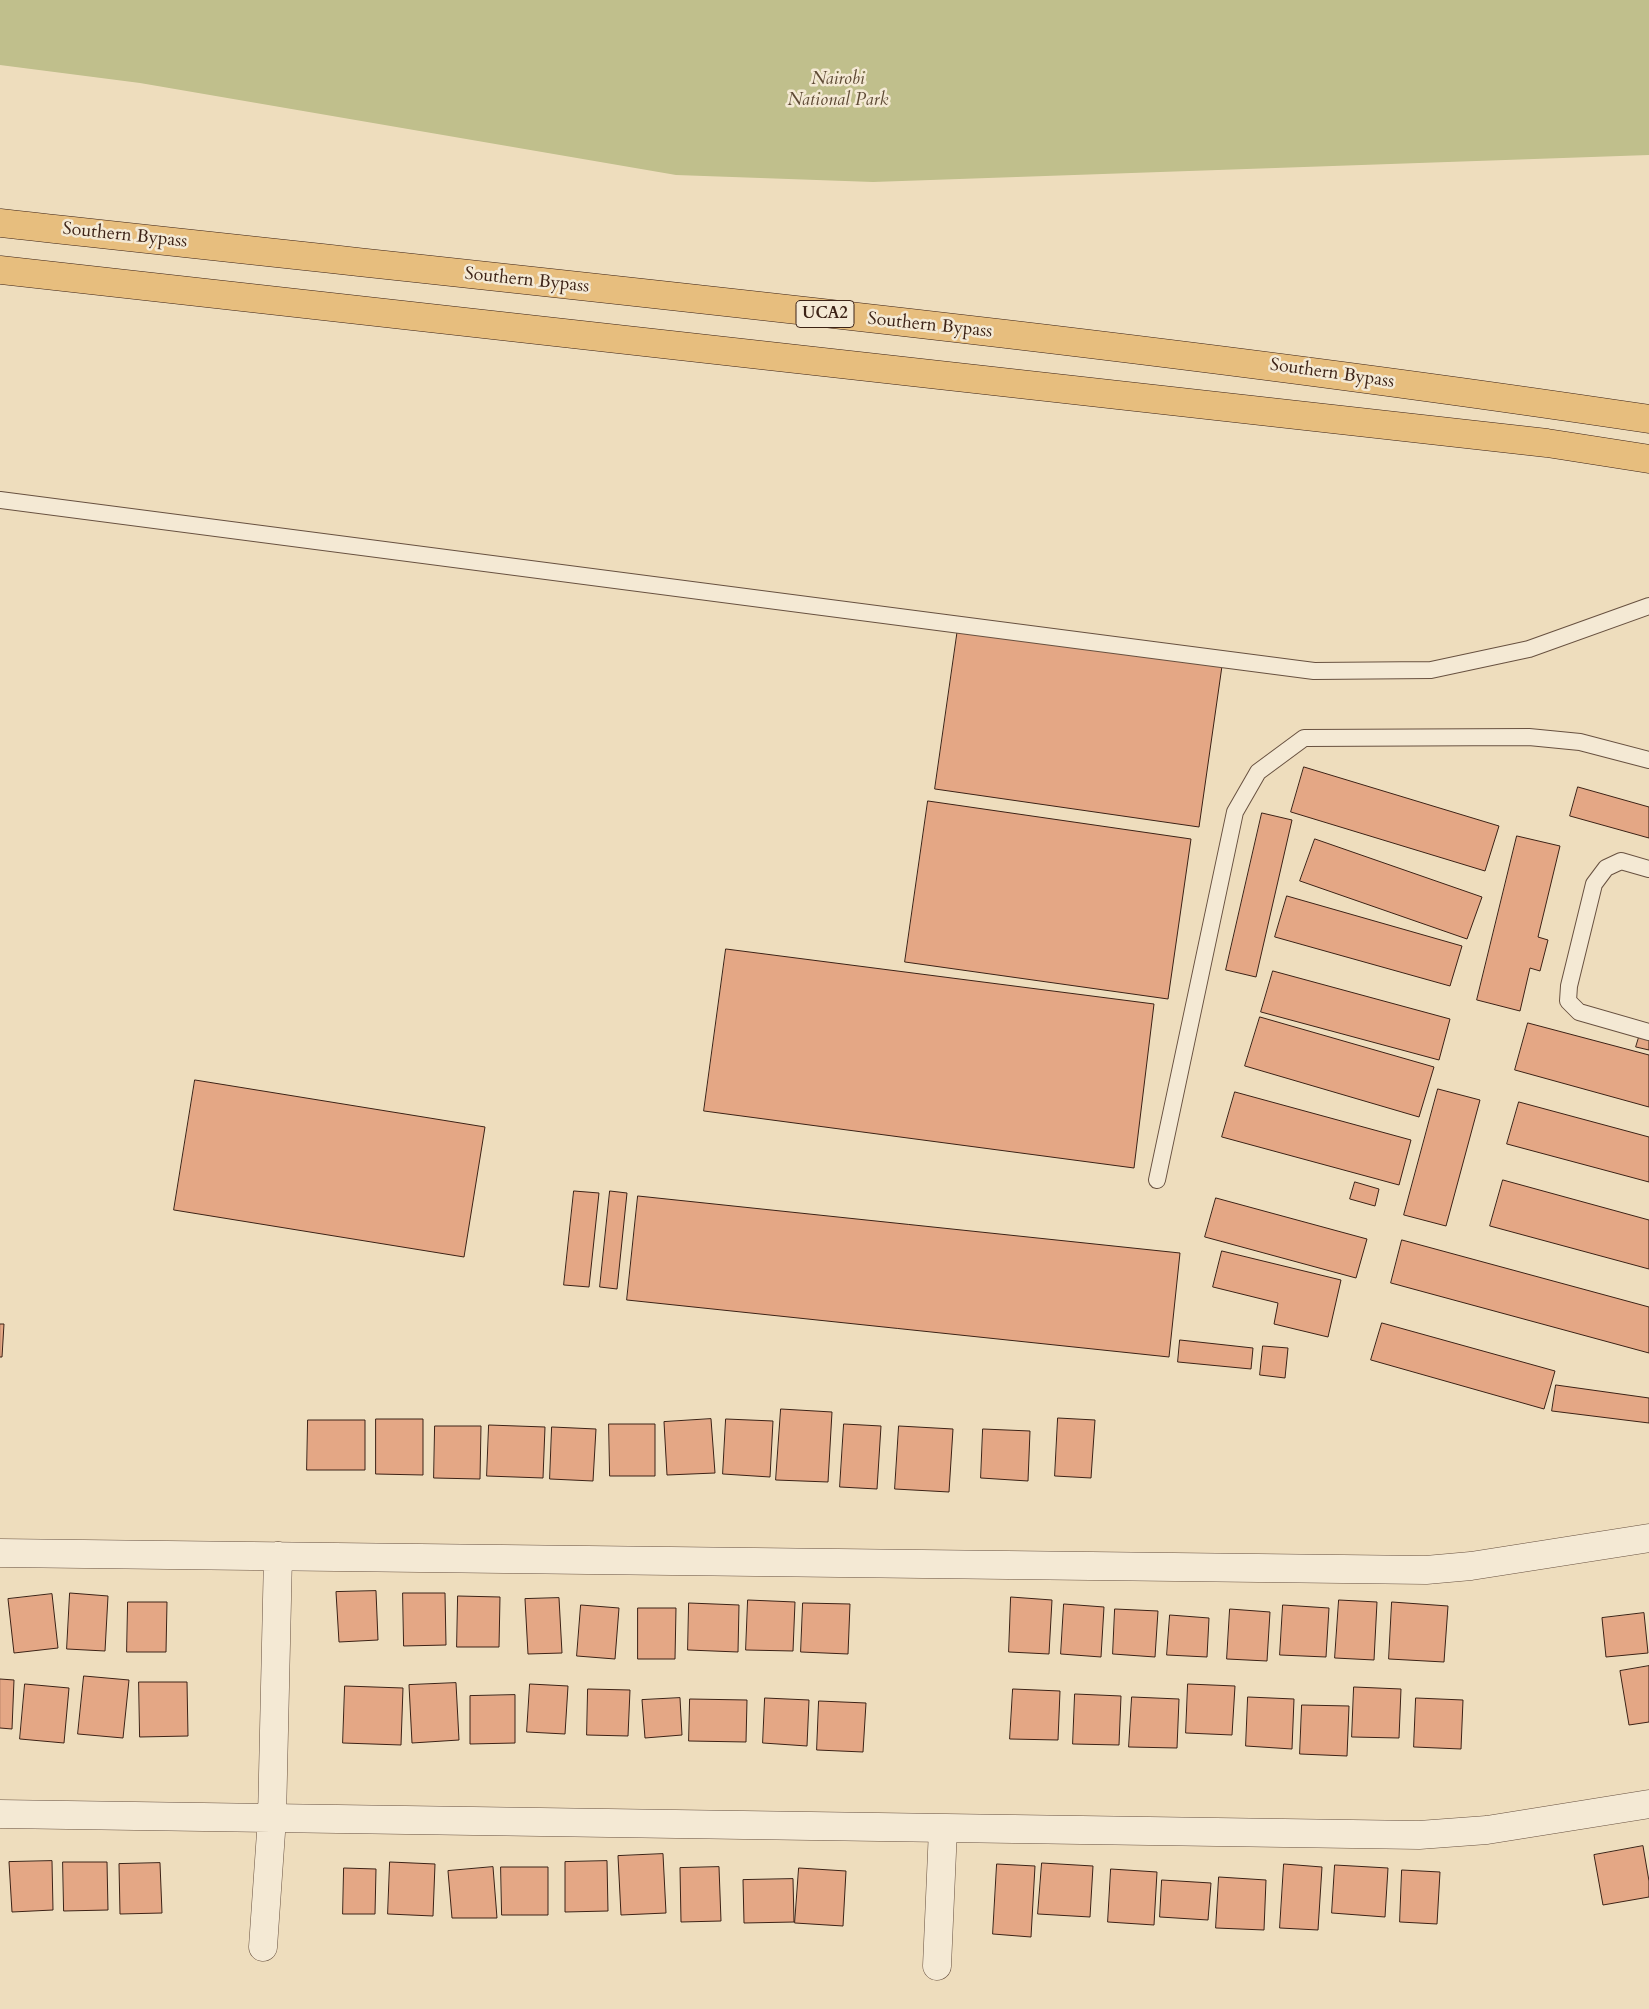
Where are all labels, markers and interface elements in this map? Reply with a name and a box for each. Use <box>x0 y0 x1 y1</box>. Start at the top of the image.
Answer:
park label: Nairobi National Park <box>788 69 888 112</box>
street label: Southern Bypass <box>62 219 188 253</box>
street label: Southern Bypass <box>464 264 590 298</box>
road number: UCA2 <box>796 300 854 328</box>
street label: Southern Bypass <box>867 309 993 343</box>
street label: Southern Bypass <box>1269 355 1395 393</box>

